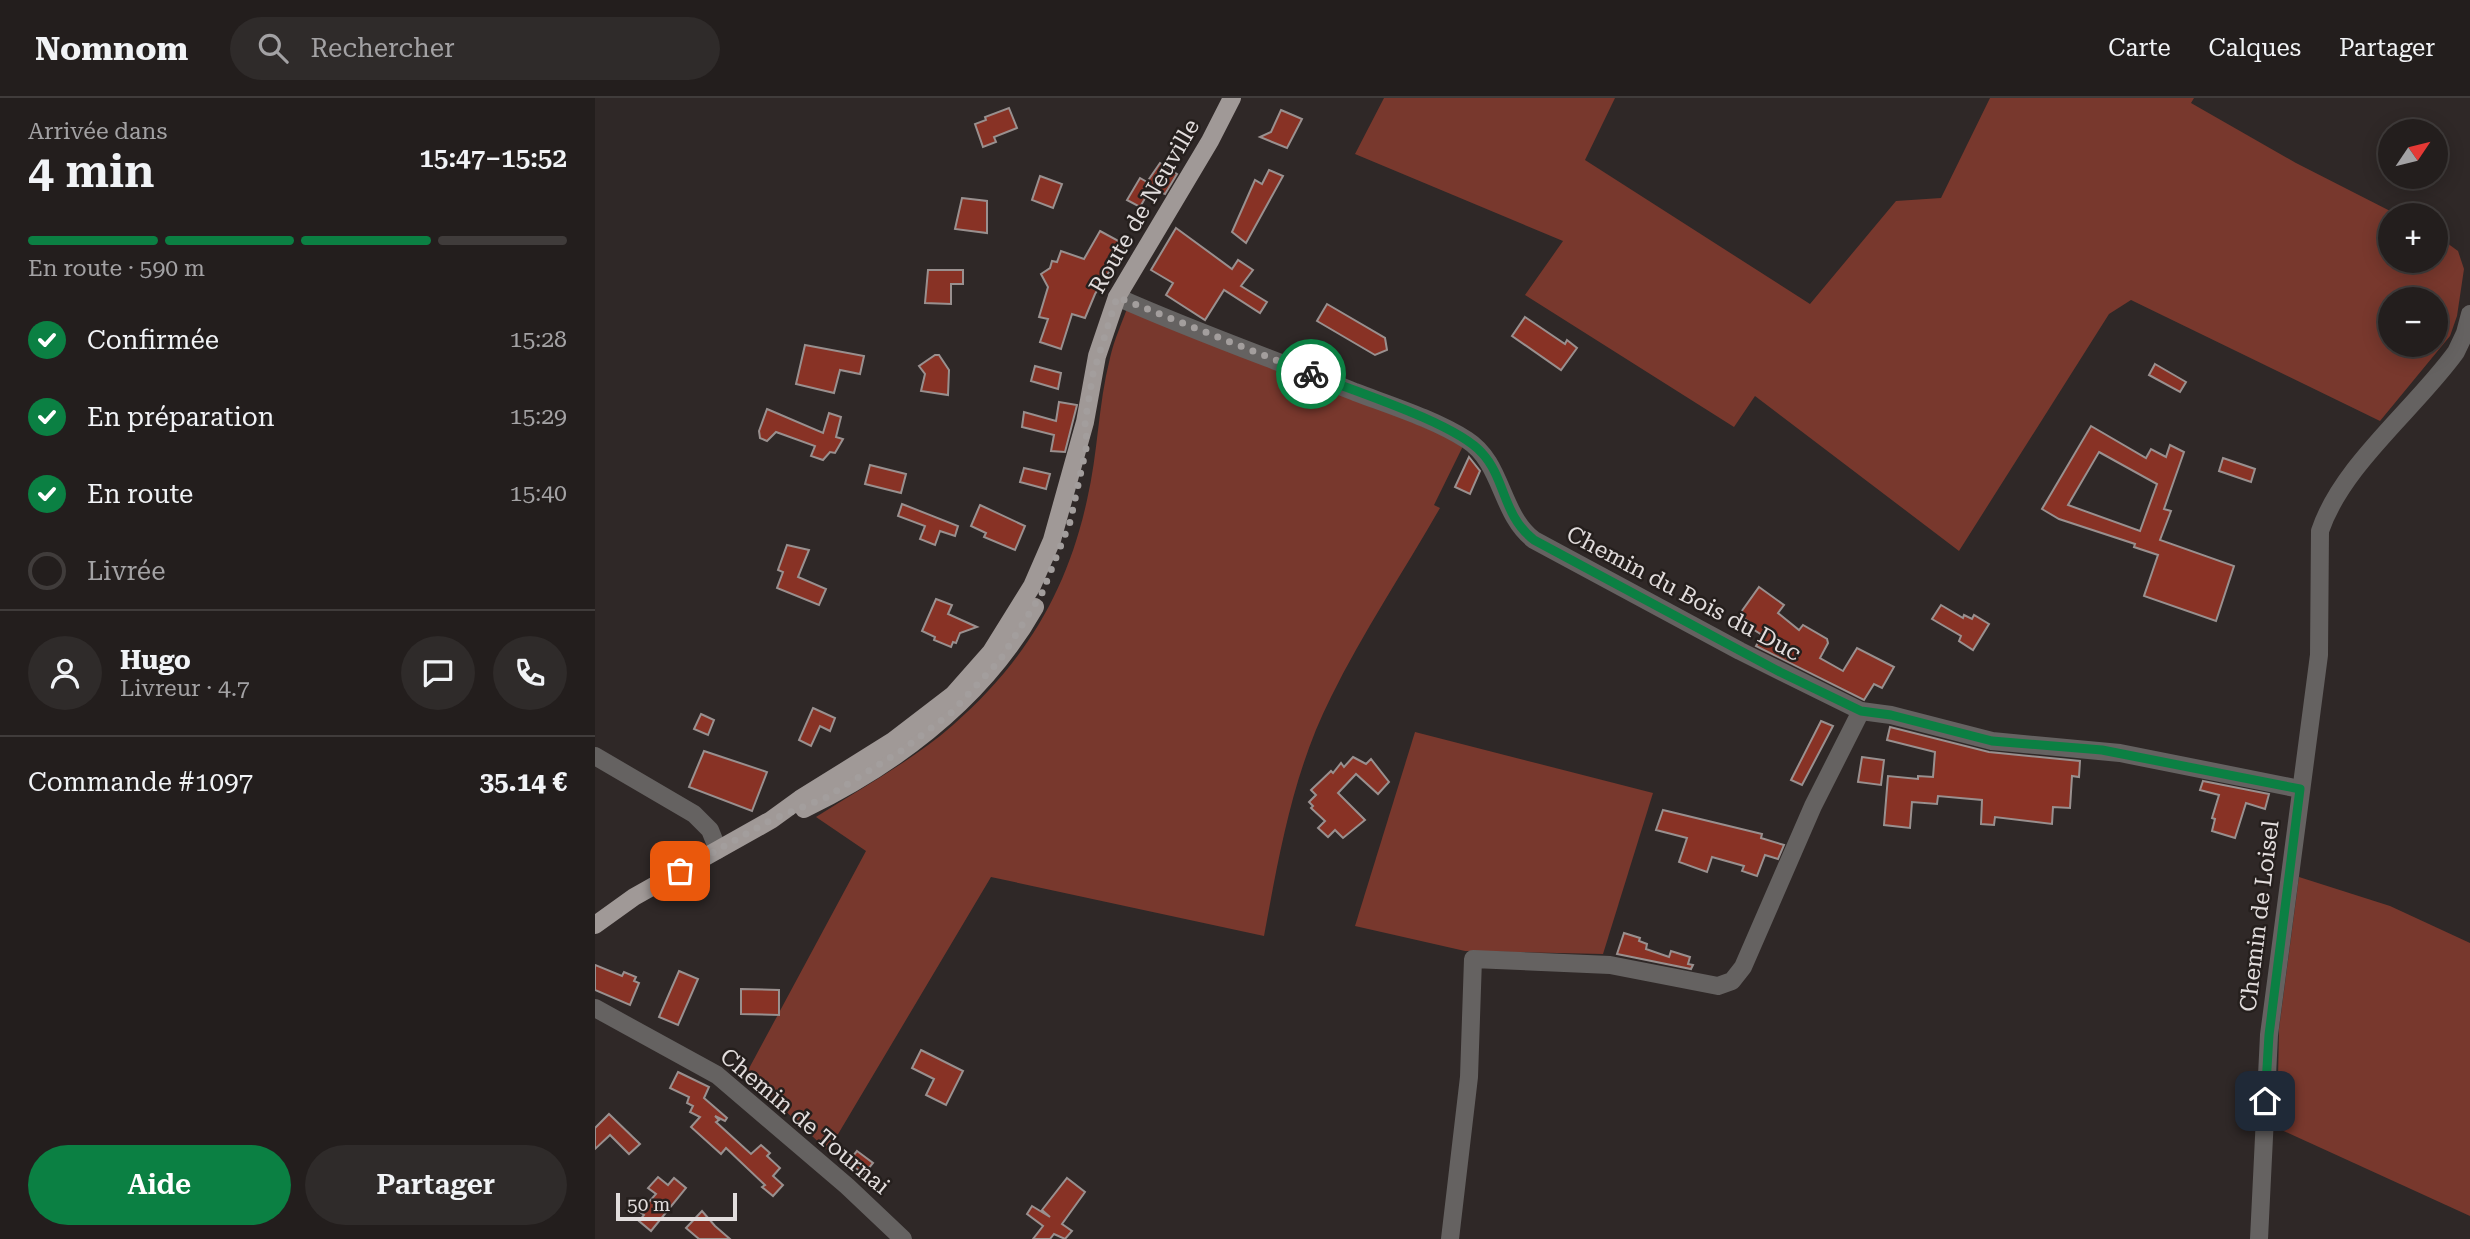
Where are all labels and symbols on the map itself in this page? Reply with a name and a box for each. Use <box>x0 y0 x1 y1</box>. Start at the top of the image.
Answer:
street label: Route de Neuville <box>1084 114 1205 298</box>
north arrow <box>2378 119 2448 189</box>
courier <box>1276 339 1346 409</box>
street label: Chemin du Bois du Duc <box>1562 520 1806 667</box>
street label: Chemin de Loisel <box>2234 819 2285 1013</box>
pin <box>650 841 710 901</box>
street label: Chemin de Tournai <box>715 1043 895 1200</box>
pin <box>2235 1071 2295 1131</box>
scale bar <box>616 1190 737 1222</box>

